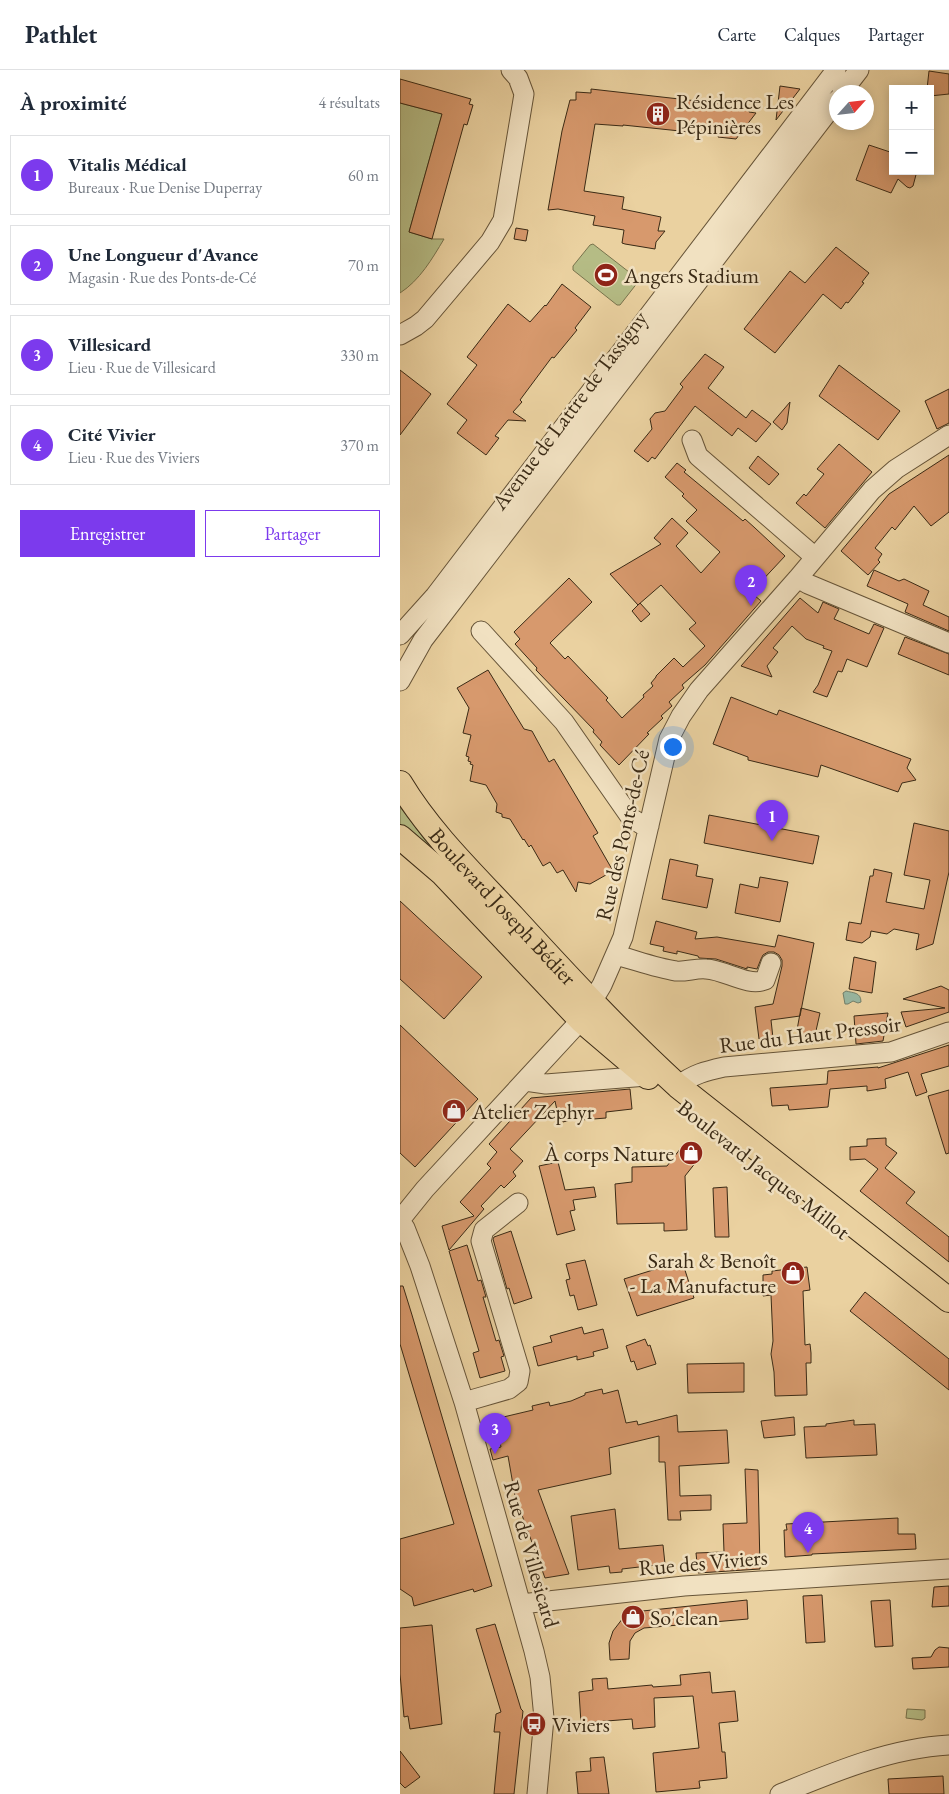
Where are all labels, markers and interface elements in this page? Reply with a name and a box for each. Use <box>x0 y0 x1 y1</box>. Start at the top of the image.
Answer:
text: Pathlet <box>25 19 97 50</box>
text: Carte <box>717 23 756 46</box>
text: Calques <box>784 23 840 46</box>
text: Partager <box>868 23 924 46</box>
north arrow <box>829 85 874 130</box>
map controls <box>889 85 934 175</box>
button: + <box>889 85 934 130</box>
place label: Résidence Les Pépinières <box>676 87 794 141</box>
text: À proximité <box>20 89 127 116</box>
text: 4 résultats <box>318 92 380 113</box>
building icon: Résidence Les Pépinières <box>645 101 671 127</box>
button: − <box>889 130 934 175</box>
text: Vitalis Médical <box>68 152 187 177</box>
text: 1 <box>33 165 41 186</box>
text: 60 m <box>348 165 379 186</box>
text: Bureaux · Rue Denise Duperray <box>68 177 262 198</box>
text: Une Longueur d'Avance <box>68 242 258 267</box>
text: 2 <box>33 255 41 276</box>
text: 70 m <box>348 255 379 276</box>
place label: Angers Stadium <box>623 261 759 290</box>
sports icon: Angers Stadium <box>593 262 619 288</box>
text: Magasin · Rue des Ponts-de-Cé <box>68 267 256 288</box>
street label: Avenue de Lattre de Tassigny <box>484 305 654 517</box>
text: Villesicard <box>68 332 151 357</box>
text: 3 <box>33 345 41 366</box>
text: 330 m <box>340 345 379 366</box>
text: Lieu · Rue de Villesicard <box>68 357 216 378</box>
text: Cité Vivier <box>68 422 156 447</box>
text: 4 <box>33 435 41 456</box>
text: 370 m <box>340 435 379 456</box>
text: Lieu · Rue des Viviers <box>68 447 200 468</box>
button: Enregistrer <box>20 510 195 557</box>
button: Partager <box>205 510 380 557</box>
pin: 2 <box>735 565 767 606</box>
your location <box>660 734 686 760</box>
street label: Rue des Ponts-de-Cé <box>589 746 656 924</box>
pin: 1 <box>756 800 788 841</box>
street label: Boulevard Joseph Bédier <box>422 822 583 992</box>
street label: Rue du Haut Pressoir <box>718 1009 903 1060</box>
street label: Boulevard Jacques Millot <box>671 1093 856 1246</box>
place label: Atelier Zephyr <box>471 1097 595 1126</box>
shop icon: Atelier Zephyr <box>441 1098 467 1124</box>
place label: À corps Nature <box>543 1139 674 1168</box>
shop icon: À corps Nature <box>678 1140 704 1166</box>
place label: Sarah & Benoît - La Manufacture <box>630 1246 776 1300</box>
shop icon: Sarah & Benoît - La Manufacture <box>780 1260 806 1286</box>
pin: 3 <box>479 1413 511 1454</box>
street label: Rue de Villesicard <box>497 1477 567 1632</box>
pin: 4 <box>792 1512 824 1553</box>
street label: Rue des Viviers <box>637 1542 769 1583</box>
place label: So'clean <box>650 1603 719 1632</box>
shop icon: So'clean <box>620 1604 646 1630</box>
place label: Viviers <box>552 1710 610 1739</box>
bus stop icon: Viviers <box>521 1711 547 1737</box>

